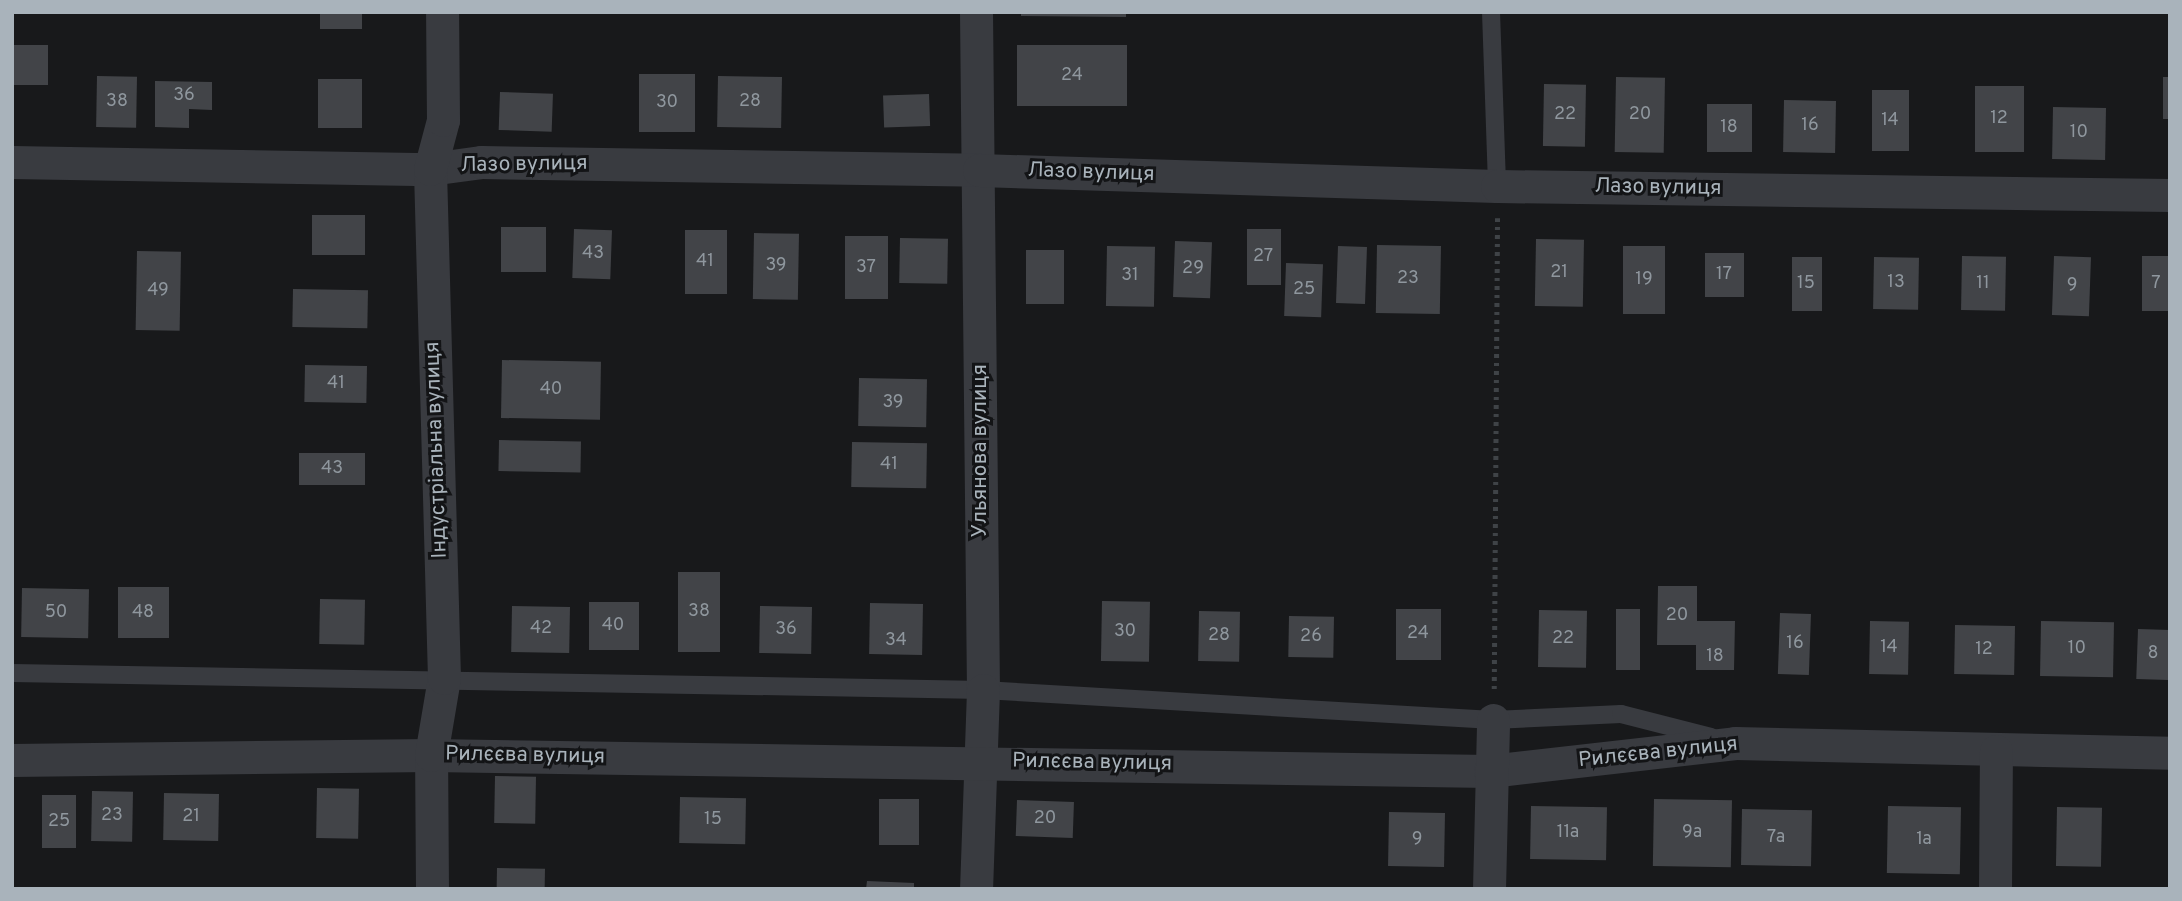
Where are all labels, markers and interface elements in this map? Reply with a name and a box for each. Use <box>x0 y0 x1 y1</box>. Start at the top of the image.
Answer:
house number: 24 <box>1061 65 1083 87</box>
house number: 36 <box>173 85 195 107</box>
house number: 38 <box>106 91 128 113</box>
house number: 28 <box>739 91 761 113</box>
house number: 30 <box>656 92 678 114</box>
house number: 22 <box>1554 104 1576 126</box>
house number: 20 <box>1629 104 1651 126</box>
house number: 12 <box>1990 108 2008 130</box>
house number: 14 <box>1881 110 1899 132</box>
house number: 16 <box>1801 115 1819 137</box>
house number: 18 <box>1720 117 1738 139</box>
house number: 10 <box>2070 122 2088 144</box>
street label: Лазо вулиця <box>460 151 588 179</box>
street label: Лазо вулиця <box>1027 158 1155 188</box>
street label: Лазо вулиця <box>1594 174 1722 202</box>
house number: 43 <box>582 243 604 265</box>
house number: 27 <box>1253 246 1273 268</box>
house number: 41 <box>696 251 714 273</box>
house number: 39 <box>765 255 787 277</box>
house number: 37 <box>856 257 876 279</box>
house number: 29 <box>1182 258 1204 280</box>
house number: 21 <box>1550 262 1568 284</box>
house number: 17 <box>1716 264 1732 286</box>
house number: 31 <box>1121 265 1139 287</box>
house number: 23 <box>1397 268 1419 290</box>
house number: 19 <box>1635 269 1653 291</box>
house number: 13 <box>1887 272 1905 294</box>
house number: 15 <box>1797 273 1815 295</box>
house number: 11 <box>1976 273 1990 295</box>
house number: 7 <box>2151 273 2161 295</box>
house number: 9 <box>2067 275 2077 297</box>
house number: 25 <box>1293 279 1315 301</box>
house number: 49 <box>147 280 169 302</box>
street label: Індустріальна вулиця <box>421 341 453 559</box>
street label: Ульянова вулиця <box>968 364 994 538</box>
house number: 41 <box>327 373 345 395</box>
house number: 40 <box>540 379 562 401</box>
house number: 39 <box>882 392 904 414</box>
house number: 41 <box>880 454 898 476</box>
house number: 43 <box>321 458 343 480</box>
house number: 38 <box>688 601 710 623</box>
house number: 50 <box>45 602 67 624</box>
house number: 48 <box>132 602 154 624</box>
house number: 20 <box>1666 605 1688 627</box>
house number: 40 <box>602 615 624 637</box>
house number: 42 <box>530 618 552 640</box>
house number: 36 <box>775 619 797 641</box>
house number: 30 <box>1114 621 1136 643</box>
house number: 24 <box>1407 623 1429 645</box>
house number: 28 <box>1208 625 1230 647</box>
house number: 26 <box>1300 626 1322 648</box>
house number: 22 <box>1552 628 1574 650</box>
house number: 34 <box>885 630 907 652</box>
house number: 16 <box>1786 633 1804 655</box>
house number: 14 <box>1880 637 1898 659</box>
house number: 10 <box>2068 638 2086 660</box>
house number: 12 <box>1975 639 1993 661</box>
house number: 8 <box>2148 643 2158 665</box>
house number: 18 <box>1706 646 1724 668</box>
street label: Рилєєва вулиця <box>1577 732 1739 774</box>
street label: Рилєєва вулиця <box>445 742 605 770</box>
street label: Рилєєва вулиця <box>1012 749 1172 777</box>
house number: 23 <box>101 805 123 827</box>
house number: 21 <box>182 806 200 828</box>
house number: 20 <box>1034 808 1056 830</box>
house number: 15 <box>704 809 722 831</box>
house number: 25 <box>48 811 70 833</box>
house number: 11а <box>1557 822 1579 844</box>
house number: 9а <box>1682 822 1702 844</box>
house number: 7а <box>1767 827 1785 849</box>
house number: 9 <box>1412 829 1422 851</box>
house number: 1а <box>1916 829 1932 851</box>

